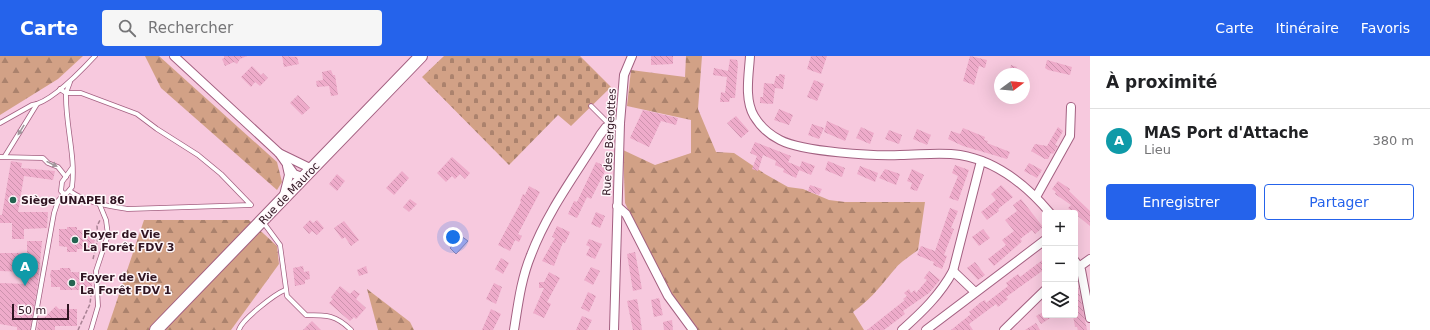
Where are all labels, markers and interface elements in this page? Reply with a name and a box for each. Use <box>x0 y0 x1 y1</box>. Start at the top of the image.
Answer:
search box <box>102 10 382 46</box>
text: Carte <box>20 17 78 39</box>
icon: search <box>116 17 138 39</box>
text: Rechercher <box>148 19 233 37</box>
text: Carte <box>1215 20 1254 36</box>
text: Itinéraire <box>1276 20 1339 36</box>
text: Favoris <box>1361 20 1410 36</box>
north arrow <box>994 68 1030 104</box>
text: À proximité <box>1106 72 1217 92</box>
street label: Rue des Bergeottes <box>600 88 619 196</box>
one-way arrow <box>17 124 24 136</box>
text: MAS Port d'Attache <box>1144 124 1309 142</box>
text: A <box>1114 133 1124 148</box>
text: 380 m <box>1372 133 1414 148</box>
text: Lieu <box>1144 142 1171 157</box>
street label: Rue de Mauroc <box>256 159 322 227</box>
one-way arrow <box>46 161 57 167</box>
button: Enregistrer <box>1106 184 1256 220</box>
button: Partager <box>1264 184 1414 220</box>
place label: Siège UNAPEI 86 <box>21 194 125 207</box>
marker: Siège UNAPEI 86 <box>8 195 18 205</box>
map controls <box>1042 210 1078 318</box>
button: + <box>1042 210 1078 246</box>
your location <box>443 227 463 247</box>
place label: Foyer de Vie La Forêt FDV 3 <box>83 228 175 254</box>
marker: Foyer de Vie La Forêt FDV 3 <box>70 235 80 245</box>
button: − <box>1042 246 1078 282</box>
pin: A <box>12 253 38 286</box>
place label: Foyer de Vie La Forêt FDV 1 <box>80 271 172 297</box>
marker: Foyer de Vie La Forêt FDV 1 <box>67 278 77 288</box>
button: layers <box>1042 282 1078 318</box>
scale bar <box>12 302 69 321</box>
text: 50 m <box>18 304 46 317</box>

